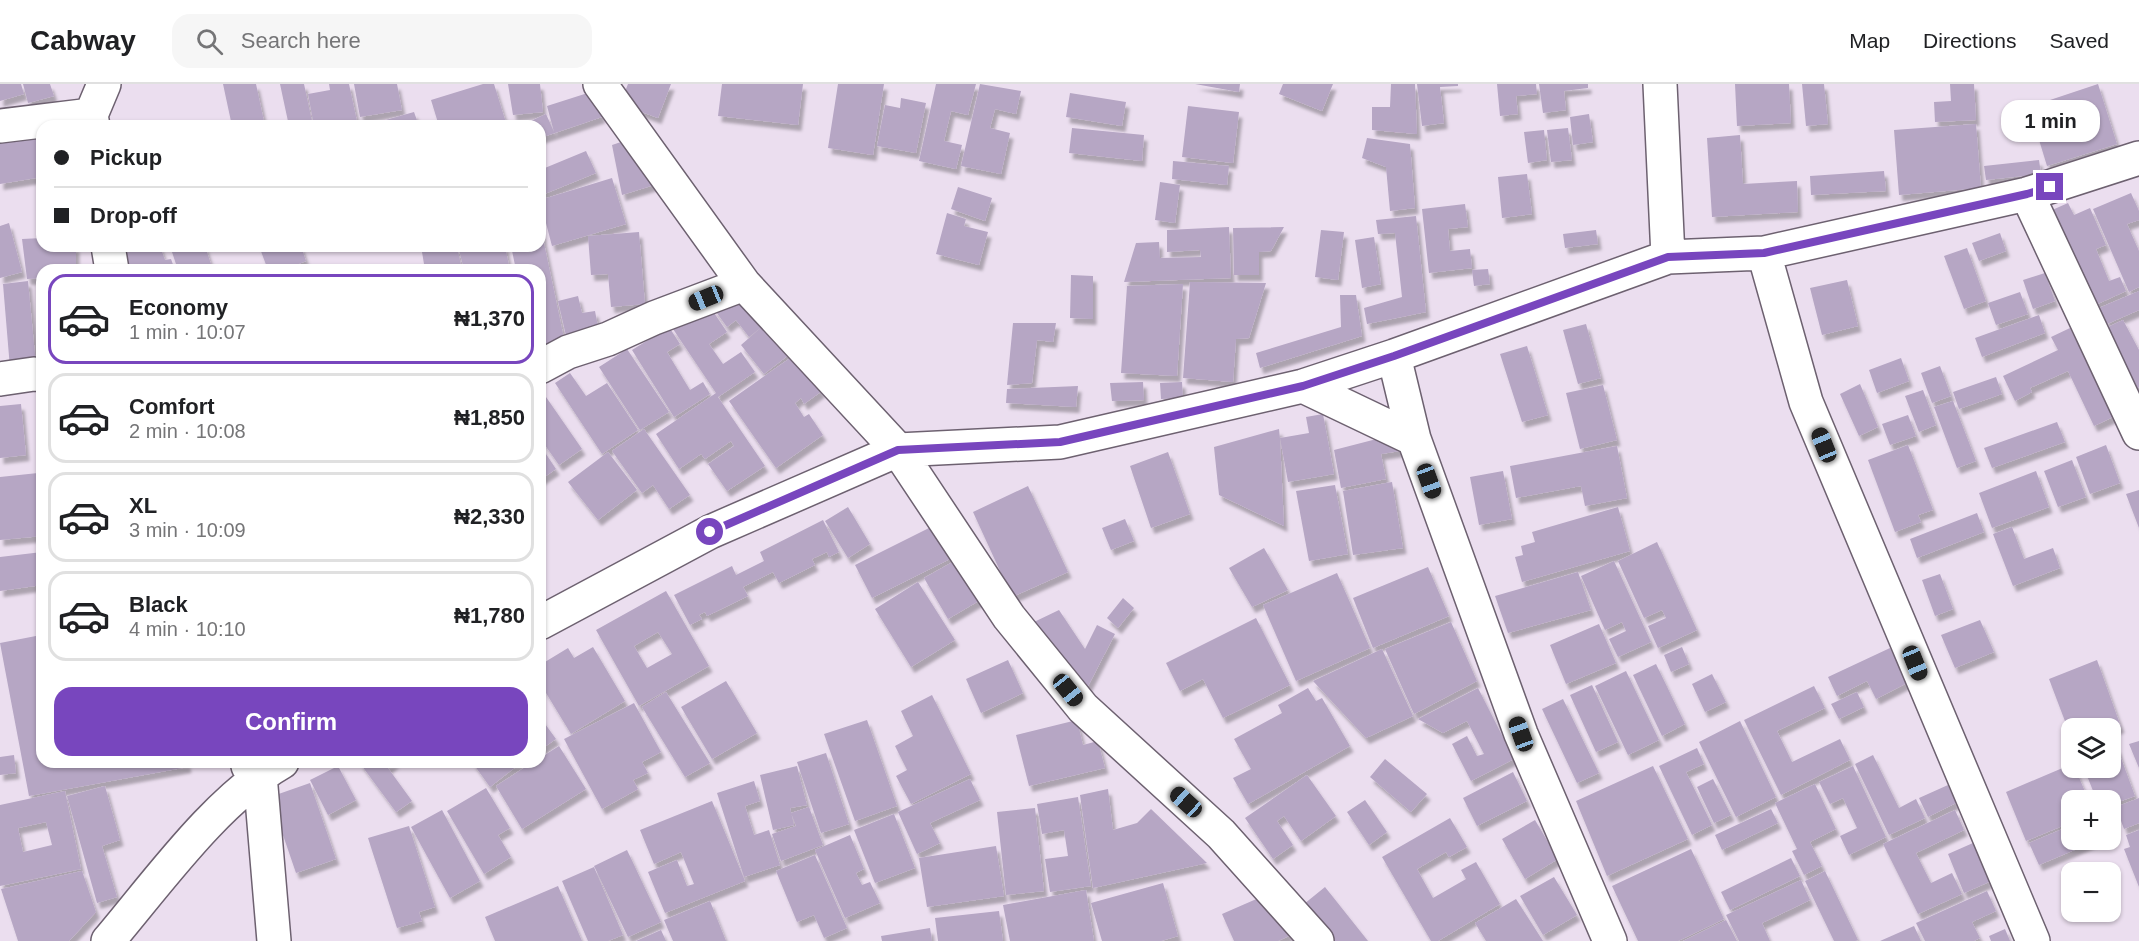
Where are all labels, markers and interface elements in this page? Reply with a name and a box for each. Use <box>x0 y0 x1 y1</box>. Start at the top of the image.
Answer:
search box <box>172 14 592 68</box>
text: Cabway <box>30 25 136 56</box>
icon: search <box>193 25 226 58</box>
text: Search here <box>241 28 361 53</box>
text: Map <box>1849 29 1890 52</box>
text: Directions <box>1923 29 2016 52</box>
text: Saved <box>2049 29 2109 52</box>
callout: 1 min <box>2000 100 2100 142</box>
text: 1 min <box>2024 110 2077 132</box>
text: Pickup <box>90 145 162 170</box>
route end <box>2036 173 2063 200</box>
text: Drop-off <box>90 203 177 228</box>
car <box>686 283 726 313</box>
icon: car <box>57 292 111 346</box>
text: Economy <box>129 295 228 320</box>
text: ₦1,370 <box>454 306 525 331</box>
text: 1 min · 10:07 <box>129 321 246 343</box>
icon: car <box>57 391 111 445</box>
text: Comfort <box>129 394 215 419</box>
text: ₦1,850 <box>454 405 525 430</box>
text: 2 min · 10:08 <box>129 420 246 442</box>
car <box>1809 425 1839 465</box>
car <box>1414 461 1444 501</box>
icon: car <box>57 490 111 544</box>
text: XL <box>129 493 157 518</box>
text: ₦2,330 <box>454 504 525 529</box>
route start <box>696 518 723 545</box>
text: 3 min · 10:09 <box>129 519 246 541</box>
icon: car <box>57 589 111 643</box>
text: Black <box>129 592 188 617</box>
text: ₦1,780 <box>454 603 525 628</box>
text: 4 min · 10:10 <box>129 618 246 640</box>
car <box>1900 643 1930 683</box>
car <box>1050 670 1086 710</box>
button: Confirm <box>54 687 528 756</box>
car <box>1506 714 1536 754</box>
map controls <box>2061 718 2121 922</box>
button: layers <box>2061 718 2121 778</box>
car <box>1167 783 1205 821</box>
button: + <box>2061 790 2121 850</box>
button: − <box>2061 862 2121 922</box>

